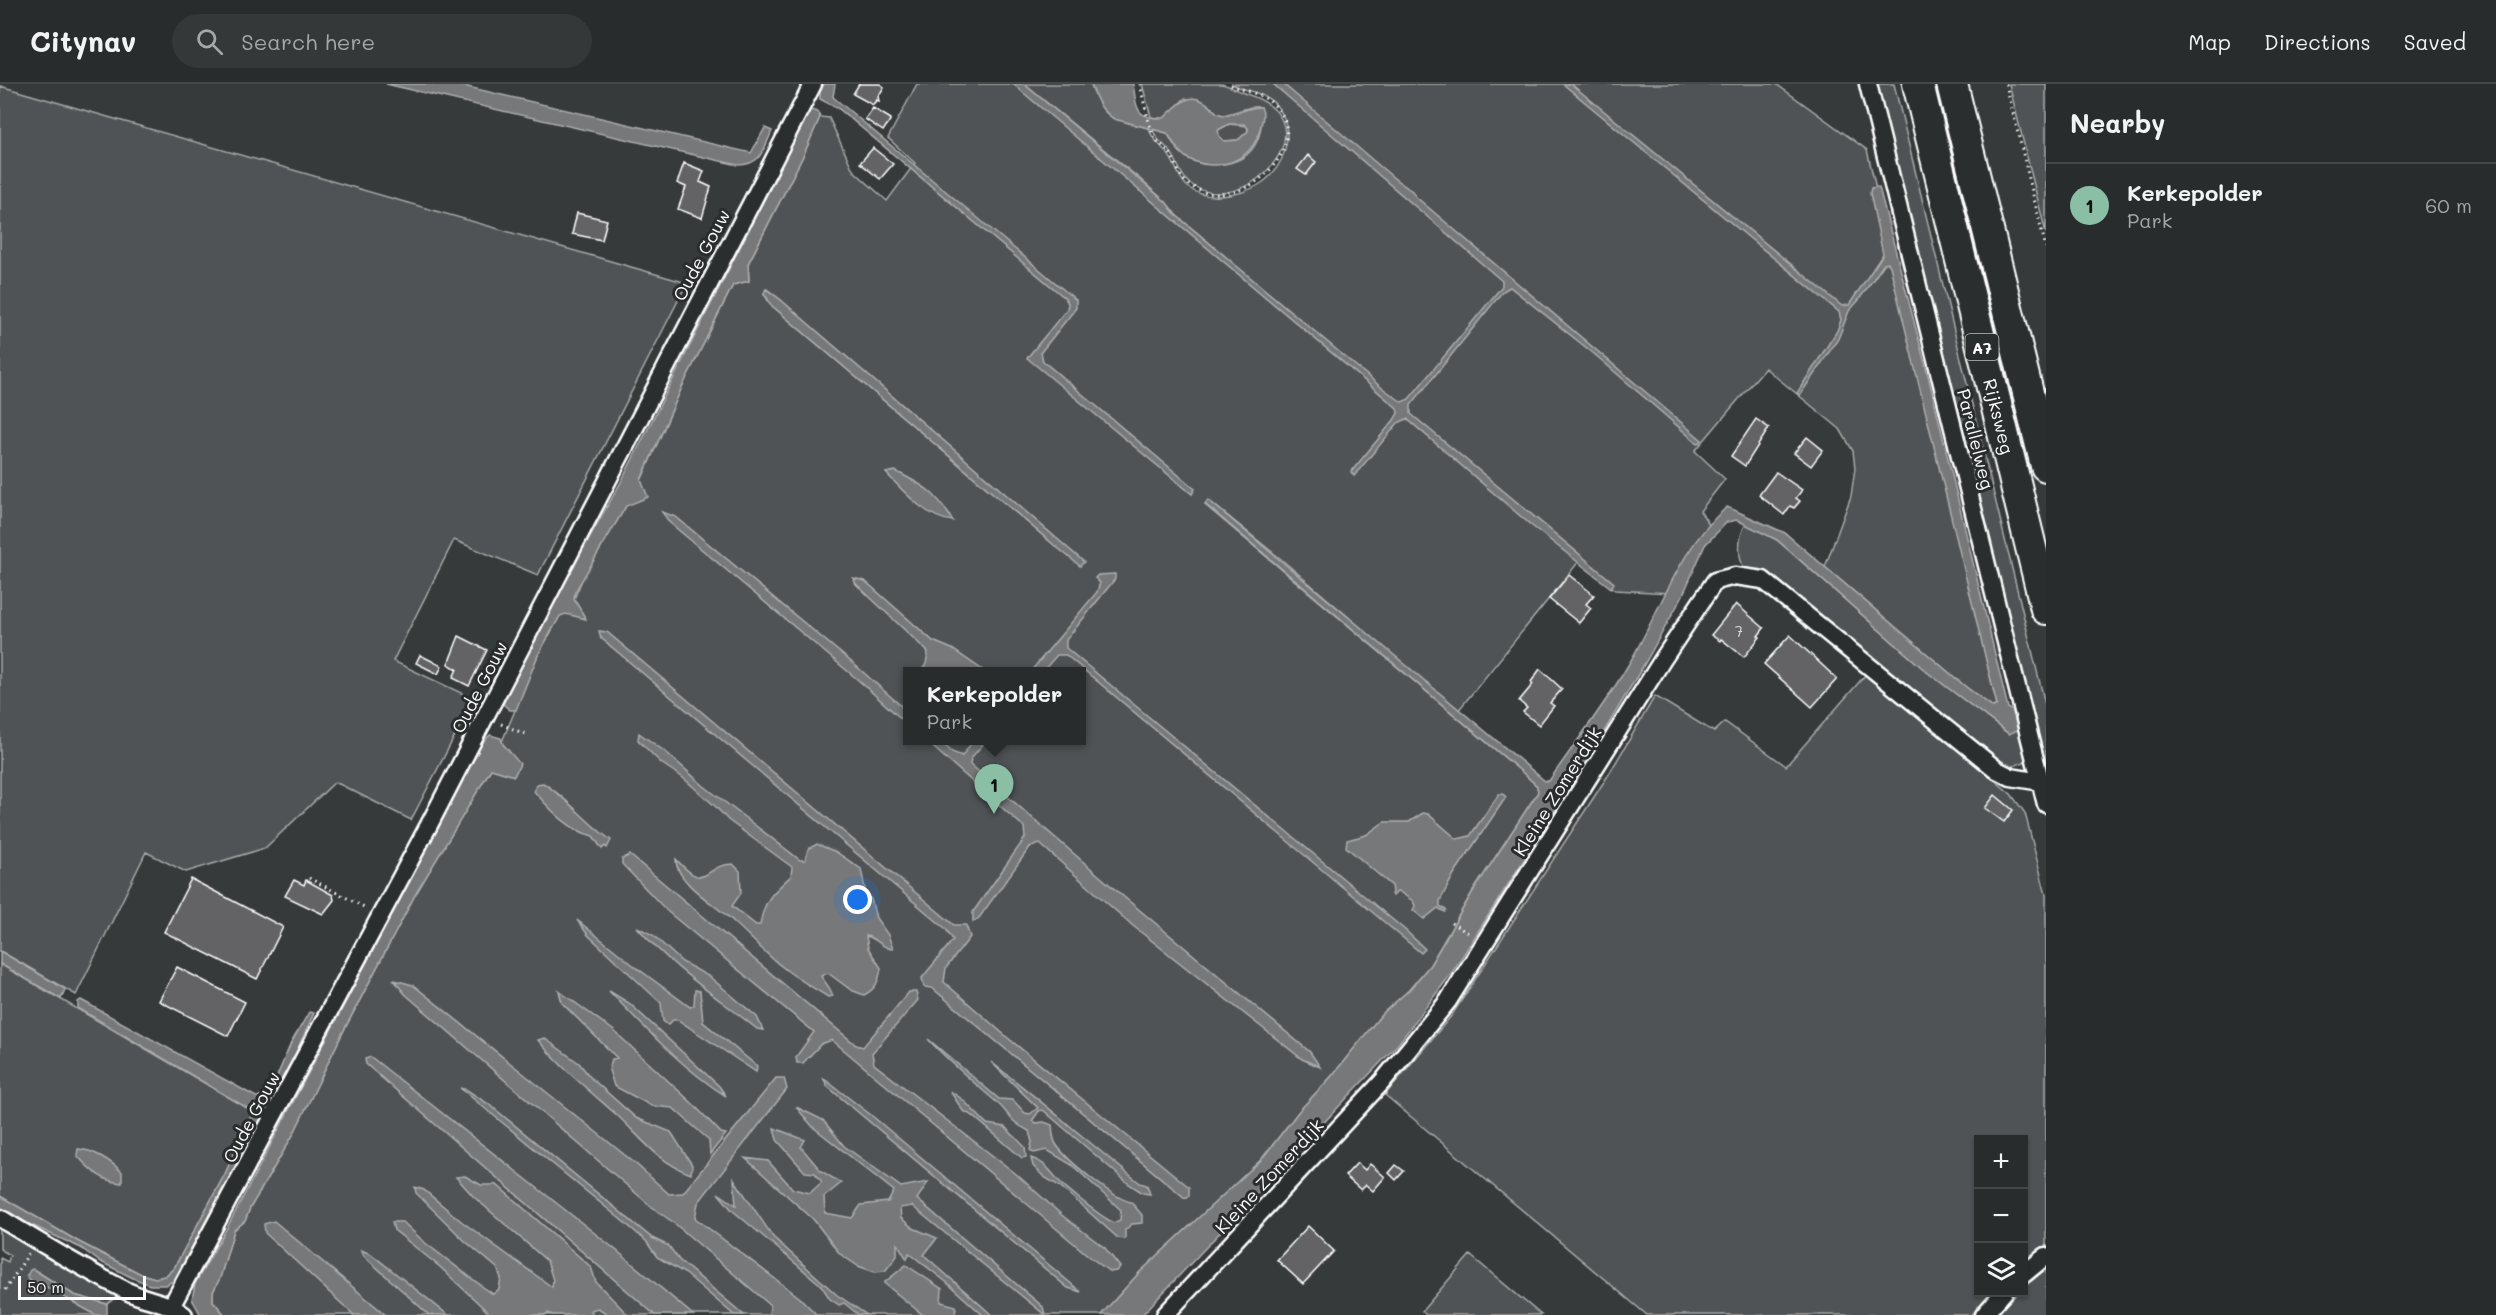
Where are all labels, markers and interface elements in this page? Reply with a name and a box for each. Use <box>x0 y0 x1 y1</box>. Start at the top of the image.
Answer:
search box <box>172 14 592 68</box>
text: Citynav <box>30 23 136 59</box>
icon: search <box>193 25 226 58</box>
text: Search here <box>241 27 375 56</box>
text: Map <box>2188 28 2231 55</box>
text: Directions <box>2264 28 2371 55</box>
text: Saved <box>2404 28 2466 55</box>
text: Nearby <box>2070 106 2165 140</box>
text: Kerkepolder <box>2127 178 2263 207</box>
text: 1 <box>2085 192 2094 218</box>
text: 60 m <box>2425 192 2472 218</box>
street label: Oude Gouw <box>667 205 735 305</box>
text: Park <box>2127 207 2172 233</box>
road number: A7 <box>1966 334 1998 360</box>
street label: Rijksweg <box>1978 376 2020 457</box>
street label: Parallelweg <box>1952 386 2000 492</box>
house number: 7 <box>1735 621 1743 641</box>
street label: Oude Gouw <box>446 637 512 737</box>
popup <box>903 667 1086 745</box>
text: Kerkepolder <box>927 679 1062 708</box>
text: Park <box>927 708 972 734</box>
street label: Kleine Zomerdijk <box>1507 722 1607 860</box>
pin: 1 <box>974 764 1014 814</box>
your location <box>843 885 872 914</box>
street label: Oude Gouw <box>217 1067 285 1167</box>
street label: Kleine Zomerdijk <box>1209 1113 1329 1239</box>
map controls <box>1974 1135 2028 1297</box>
button: + <box>1974 1135 2028 1189</box>
button: − <box>1974 1189 2028 1243</box>
button: layers <box>1974 1243 2028 1297</box>
scale bar <box>18 1273 146 1300</box>
text: 50 m <box>27 1276 64 1297</box>

